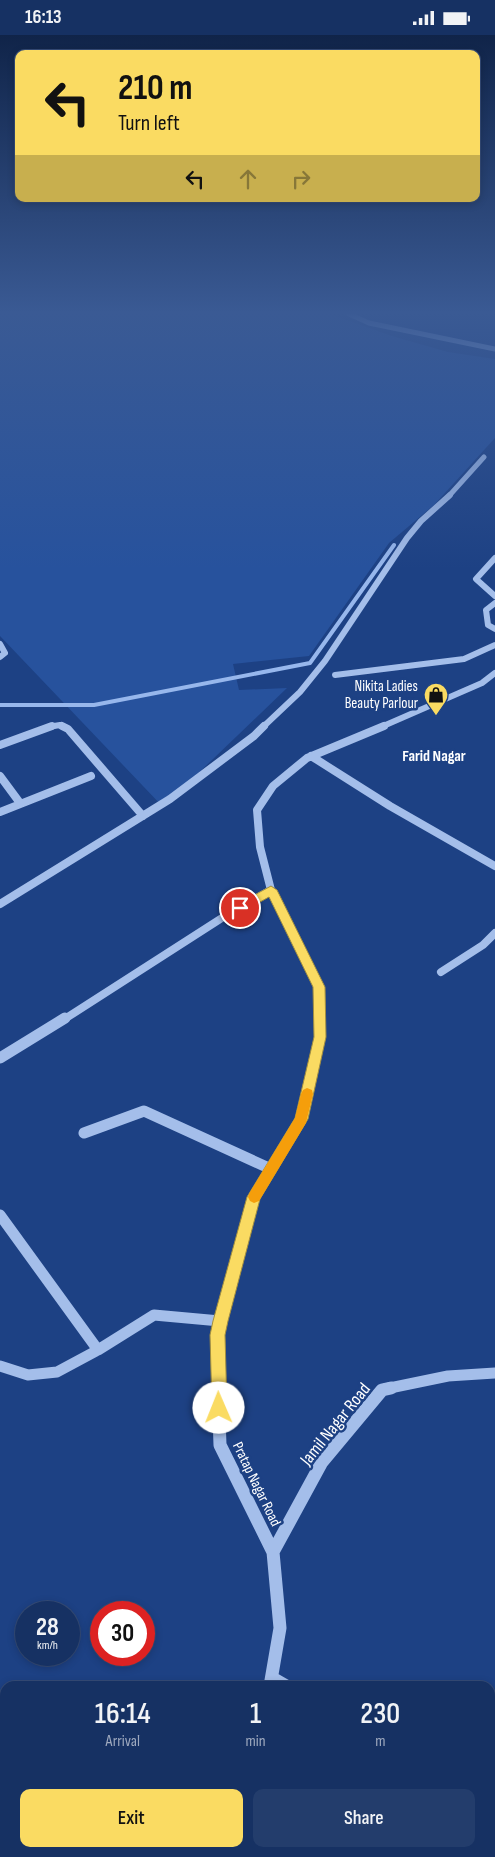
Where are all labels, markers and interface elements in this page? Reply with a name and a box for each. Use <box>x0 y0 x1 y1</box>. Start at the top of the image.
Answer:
text: 16:13 <box>25 6 62 29</box>
text: 210 m <box>118 67 192 110</box>
icon: left <box>35 70 100 135</box>
text: Turn left <box>118 110 180 137</box>
icon: left <box>181 165 209 193</box>
icon: ahead <box>234 165 262 193</box>
icon: right <box>287 165 315 193</box>
place label: Nikita Ladies Beauty Parlour <box>345 677 419 713</box>
shop icon: Nikita Ladies Beauty Parlour <box>423 682 449 716</box>
district label: Farid Nagar <box>402 747 466 766</box>
pin <box>219 887 261 929</box>
icon: arrive <box>226 894 254 922</box>
street label: Jamil Nagar Road <box>295 1379 375 1470</box>
position arrow <box>192 1381 244 1433</box>
street label: Pratap Nagar Road <box>228 1439 285 1530</box>
speed limit sign: 30 <box>90 1601 155 1666</box>
text: 28 <box>36 1612 59 1643</box>
text: km/h <box>37 1638 58 1653</box>
text: 16:14 <box>95 1696 151 1732</box>
text: 1 <box>250 1696 261 1732</box>
text: 230 <box>360 1696 400 1732</box>
text: Arrival <box>106 1732 140 1751</box>
text: min <box>245 1732 266 1751</box>
text: m <box>375 1732 385 1751</box>
button: Exit <box>20 1789 243 1847</box>
button: Share <box>253 1789 475 1847</box>

